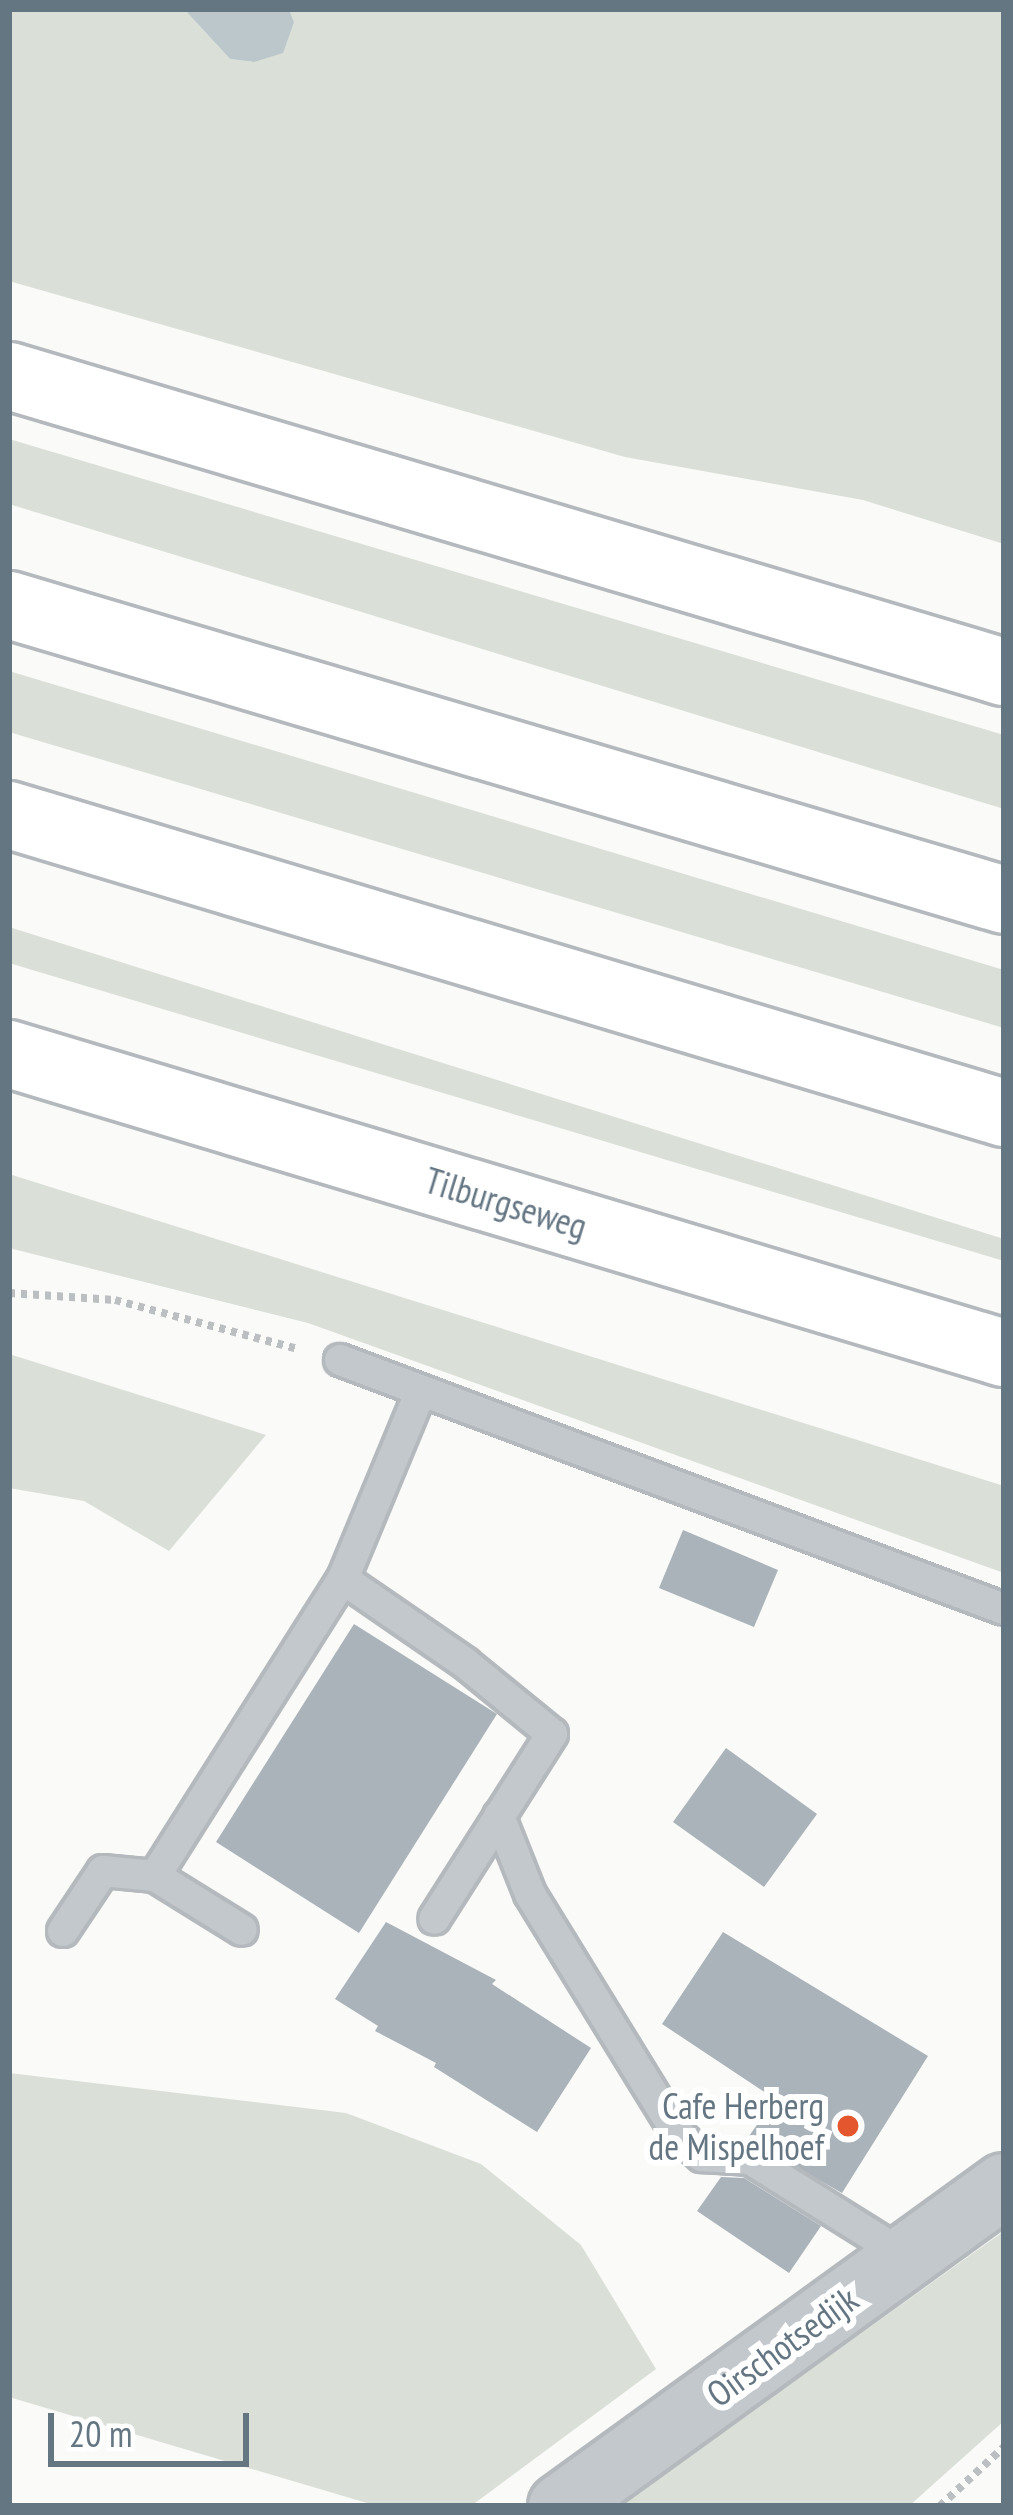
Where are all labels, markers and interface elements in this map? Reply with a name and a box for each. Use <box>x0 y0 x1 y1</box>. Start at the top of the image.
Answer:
street label: Tilburgseweg <box>420 1158 592 1248</box>
place label: Cafe Herberg de Mispelhoef <box>649 2083 824 2168</box>
marker: Cafe Herberg de Mispelhoef <box>835 2113 861 2139</box>
street label: Oirschotsedijk <box>698 2277 866 2415</box>
scale bar <box>54 2389 255 2463</box>
text: 20 m <box>69 2410 132 2457</box>

